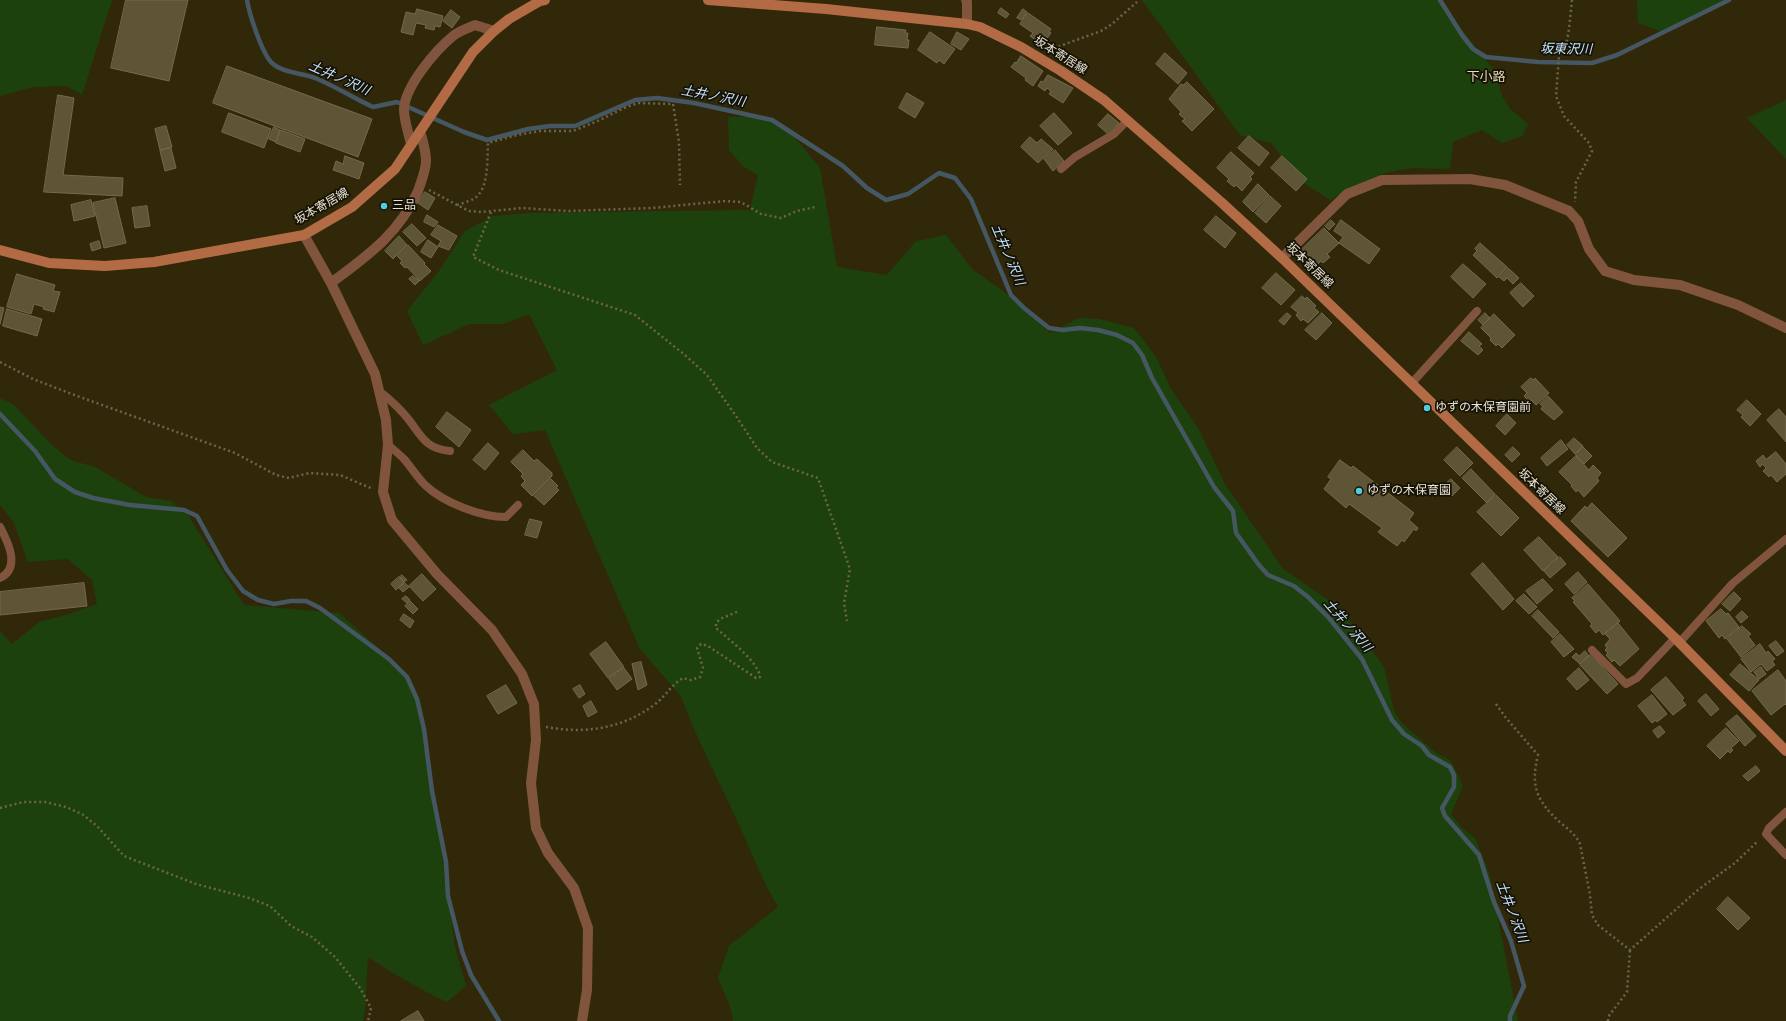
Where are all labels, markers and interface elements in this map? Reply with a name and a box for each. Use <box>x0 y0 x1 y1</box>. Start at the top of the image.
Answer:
street label: 坂本寄居線 <box>1031 34 1089 78</box>
water label: 坂東沢川 <box>1540 42 1592 58</box>
water label: 土井ノ沢川 <box>306 59 372 99</box>
district label: 下小路 <box>1467 70 1505 86</box>
water label: 土井ノ沢川 <box>680 83 746 111</box>
street label: 坂本寄居線 <box>292 186 352 228</box>
place label: 三品 <box>392 199 416 213</box>
marker: 三品 <box>379 201 389 211</box>
water label: 土井ノ沢川 <box>987 222 1027 288</box>
street label: 坂本寄居線 <box>1282 240 1336 292</box>
place label: ゆずの木保育園前 <box>1435 401 1531 415</box>
marker: ゆずの木保育園前 <box>1422 403 1432 413</box>
street label: 坂本寄居線 <box>1514 466 1568 518</box>
place label: ゆずの木保育園 <box>1367 484 1451 498</box>
marker: ゆずの木保育園 <box>1354 486 1364 496</box>
water label: 土井ノ沢川 <box>1320 596 1374 656</box>
water label: 土井ノ沢川 <box>1492 879 1530 945</box>

